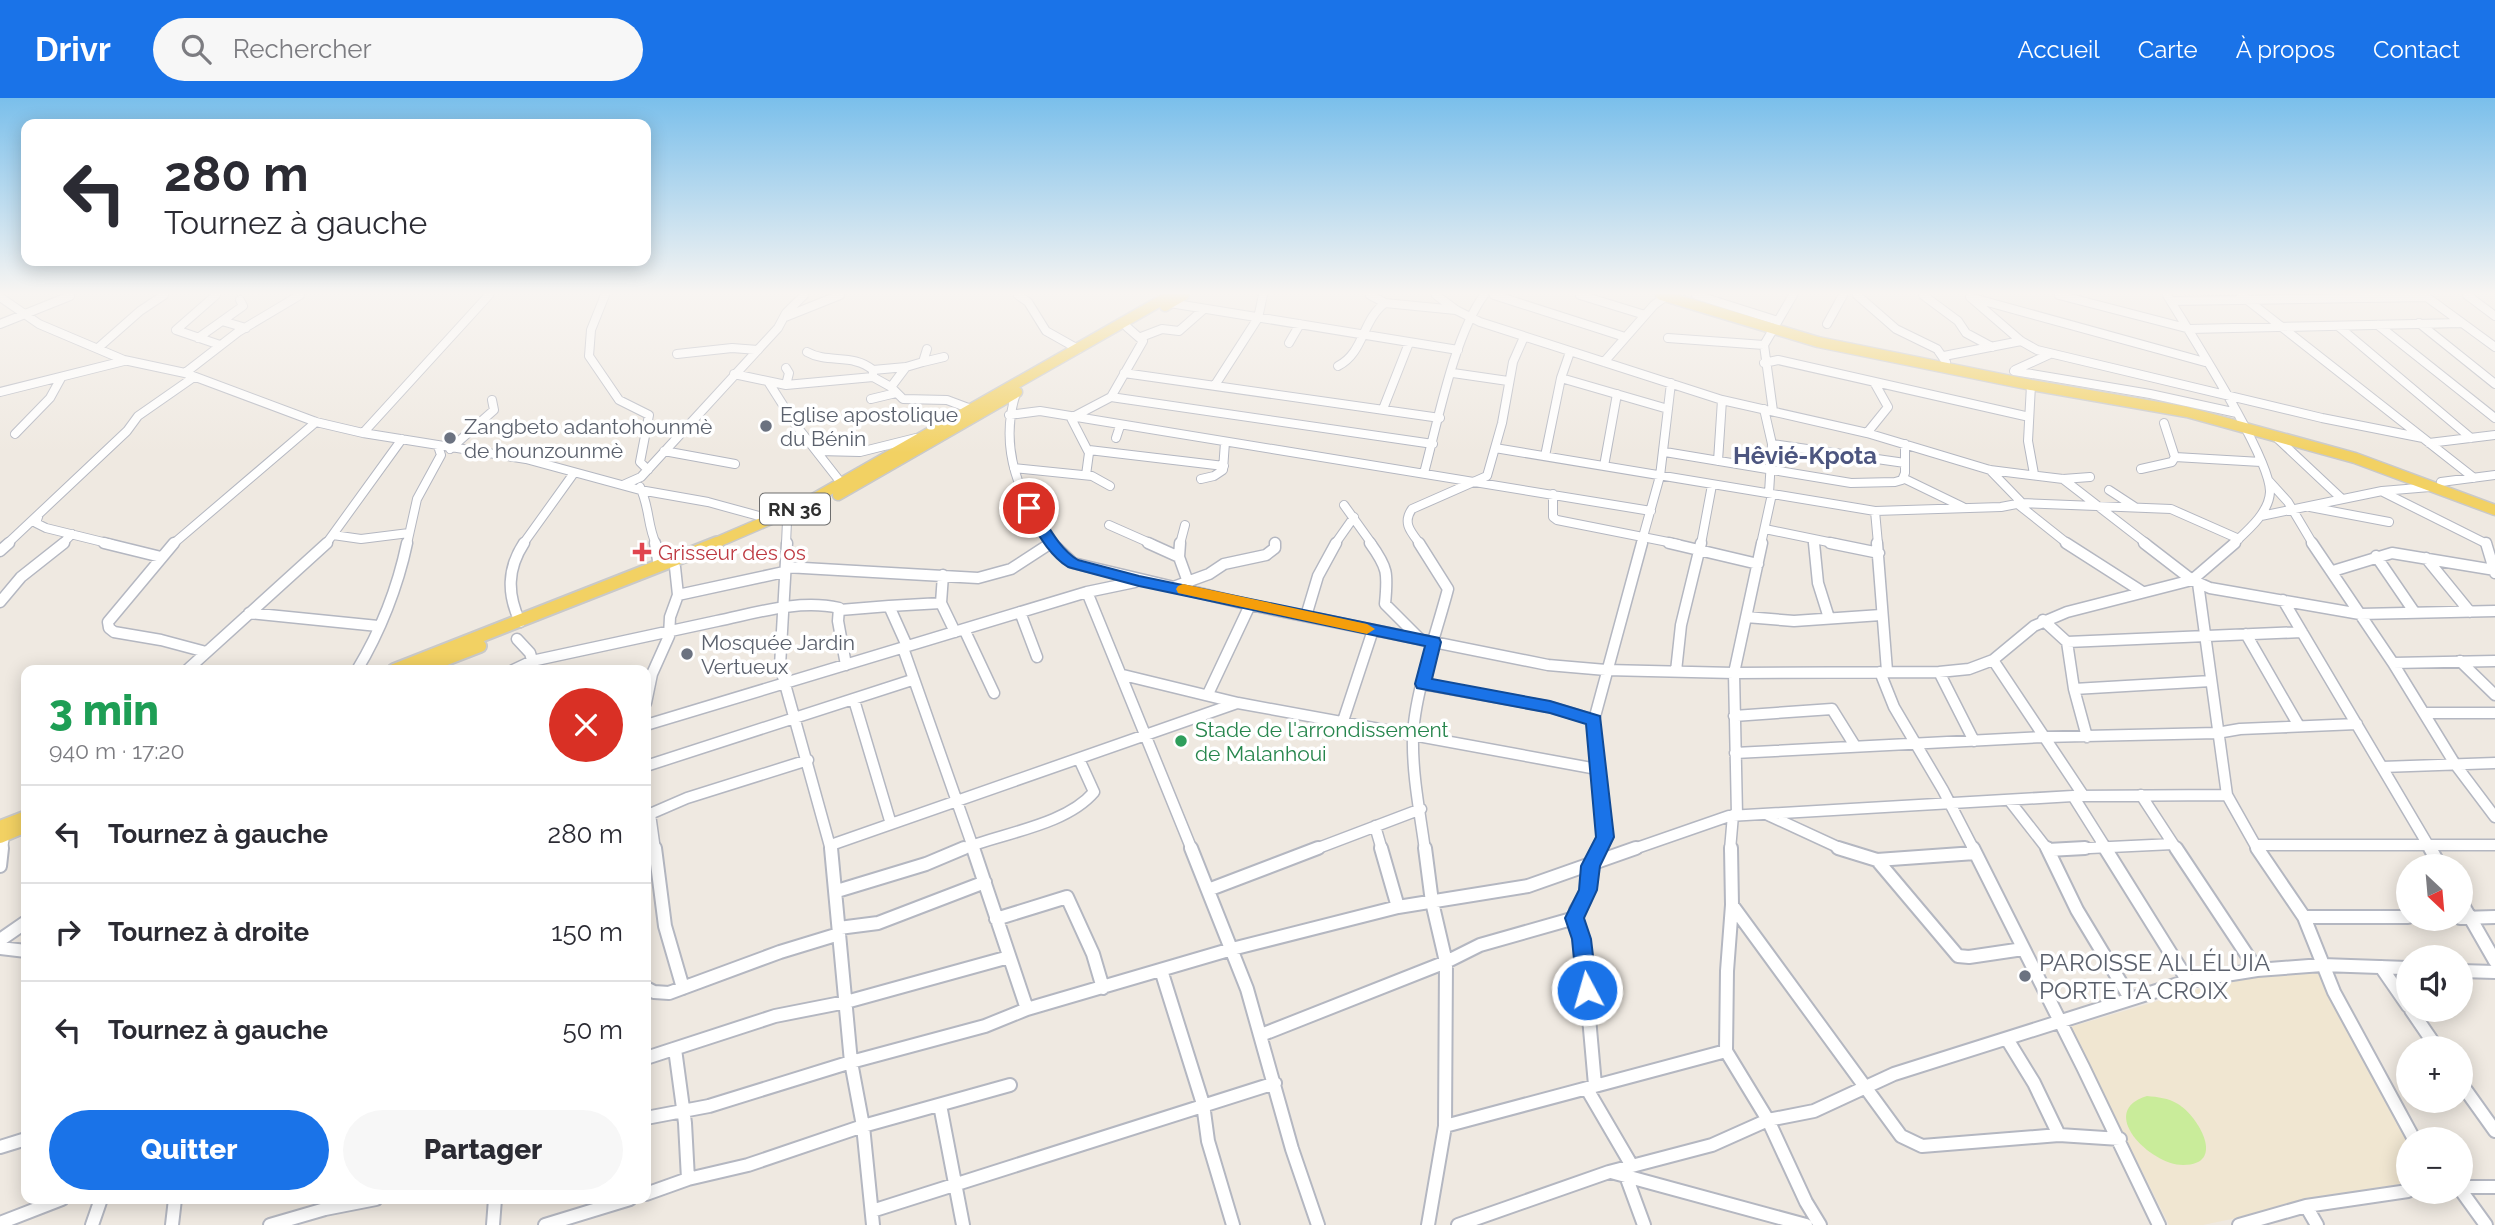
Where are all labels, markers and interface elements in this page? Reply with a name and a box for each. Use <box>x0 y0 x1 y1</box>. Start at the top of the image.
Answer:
search box <box>153 18 643 81</box>
text: Drivr <box>35 30 111 69</box>
icon: search <box>177 30 215 68</box>
text: Rechercher <box>233 34 372 64</box>
text: Accueil <box>2018 35 2100 64</box>
text: Carte <box>2138 35 2198 64</box>
text: À propos <box>2236 35 2335 64</box>
text: Contact <box>2373 35 2460 64</box>
text: 280 m <box>164 145 309 202</box>
icon: left <box>49 147 140 238</box>
text: Tournez à gauche <box>164 204 427 241</box>
place label: Eglise apostolique du Bénin <box>780 402 958 451</box>
place label: Zangbeto adantohounmè de hounzounmè <box>464 414 712 463</box>
marker: Eglise apostolique du Bénin <box>758 418 774 434</box>
marker: Zangbeto adantohounmè de hounzounmè <box>442 430 458 446</box>
district label: Hêvié-Kpota <box>1733 441 1877 470</box>
pin <box>999 478 1059 538</box>
icon: arrive <box>1010 489 1048 527</box>
road number: RN 36 <box>760 494 830 524</box>
place label: Grisseur des os <box>658 540 806 565</box>
marker: Grisseur des os <box>632 542 652 562</box>
place label: Mosquée Jardin Vertueux <box>701 630 855 679</box>
marker: Mosquée Jardin Vertueux <box>679 646 695 662</box>
text: 3 min <box>49 686 159 735</box>
button: close <box>549 688 623 762</box>
place label: Stade de l'arrondissement de Malanhoui <box>1195 717 1449 766</box>
marker: Stade de l'arrondissement de Malanhoui <box>1173 733 1189 749</box>
text: 940 m · 17:20 <box>49 737 185 764</box>
icon: left <box>49 815 87 853</box>
text: Tournez à gauche <box>108 819 328 849</box>
text: 280 m <box>548 819 623 849</box>
north arrow <box>2396 854 2473 931</box>
map controls <box>2396 854 2473 1204</box>
icon: right <box>49 913 87 951</box>
text: Tournez à droite <box>108 917 309 947</box>
text: 150 m <box>551 917 623 947</box>
button: sound <box>2396 945 2473 1022</box>
place label: PAROISSE ALLÉLUIA PORTE TA CROIX <box>2039 948 2270 1005</box>
position arrow <box>1550 953 1624 1027</box>
marker: PAROISSE ALLÉLUIA PORTE TA CROIX <box>2017 968 2033 984</box>
icon: left <box>49 1011 87 1049</box>
text: Tournez à gauche <box>108 1015 328 1045</box>
text: 50 m <box>562 1015 623 1045</box>
button: + <box>2396 1036 2473 1113</box>
button: Quitter <box>49 1110 329 1190</box>
button: Partager <box>343 1110 623 1190</box>
button: − <box>2396 1127 2473 1204</box>

